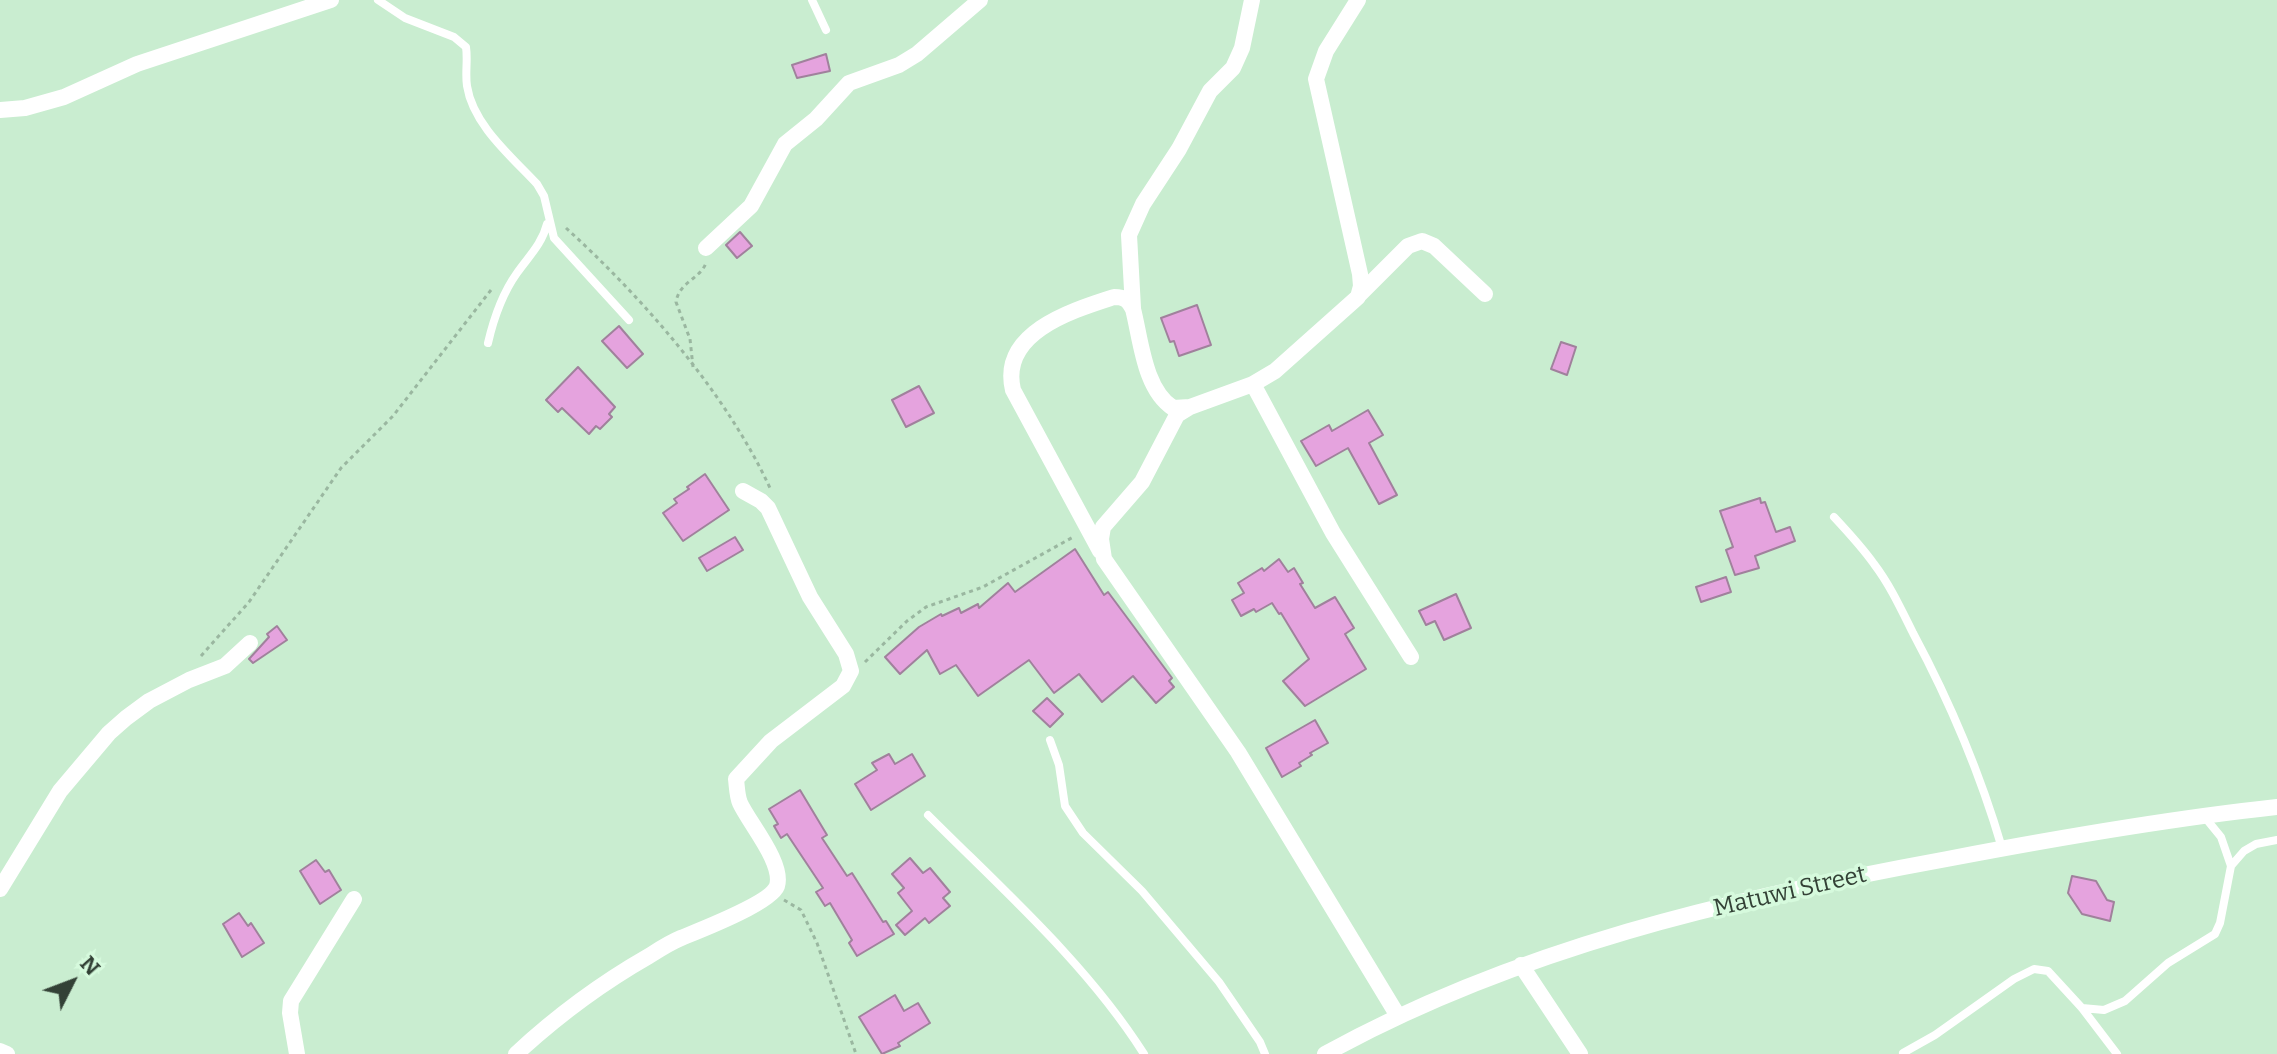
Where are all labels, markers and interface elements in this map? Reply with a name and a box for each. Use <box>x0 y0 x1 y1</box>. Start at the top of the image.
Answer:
street label: Matuwi Street <box>1711 860 1869 924</box>
north arrow <box>32 942 112 1022</box>
text: N <box>74 950 106 981</box>

